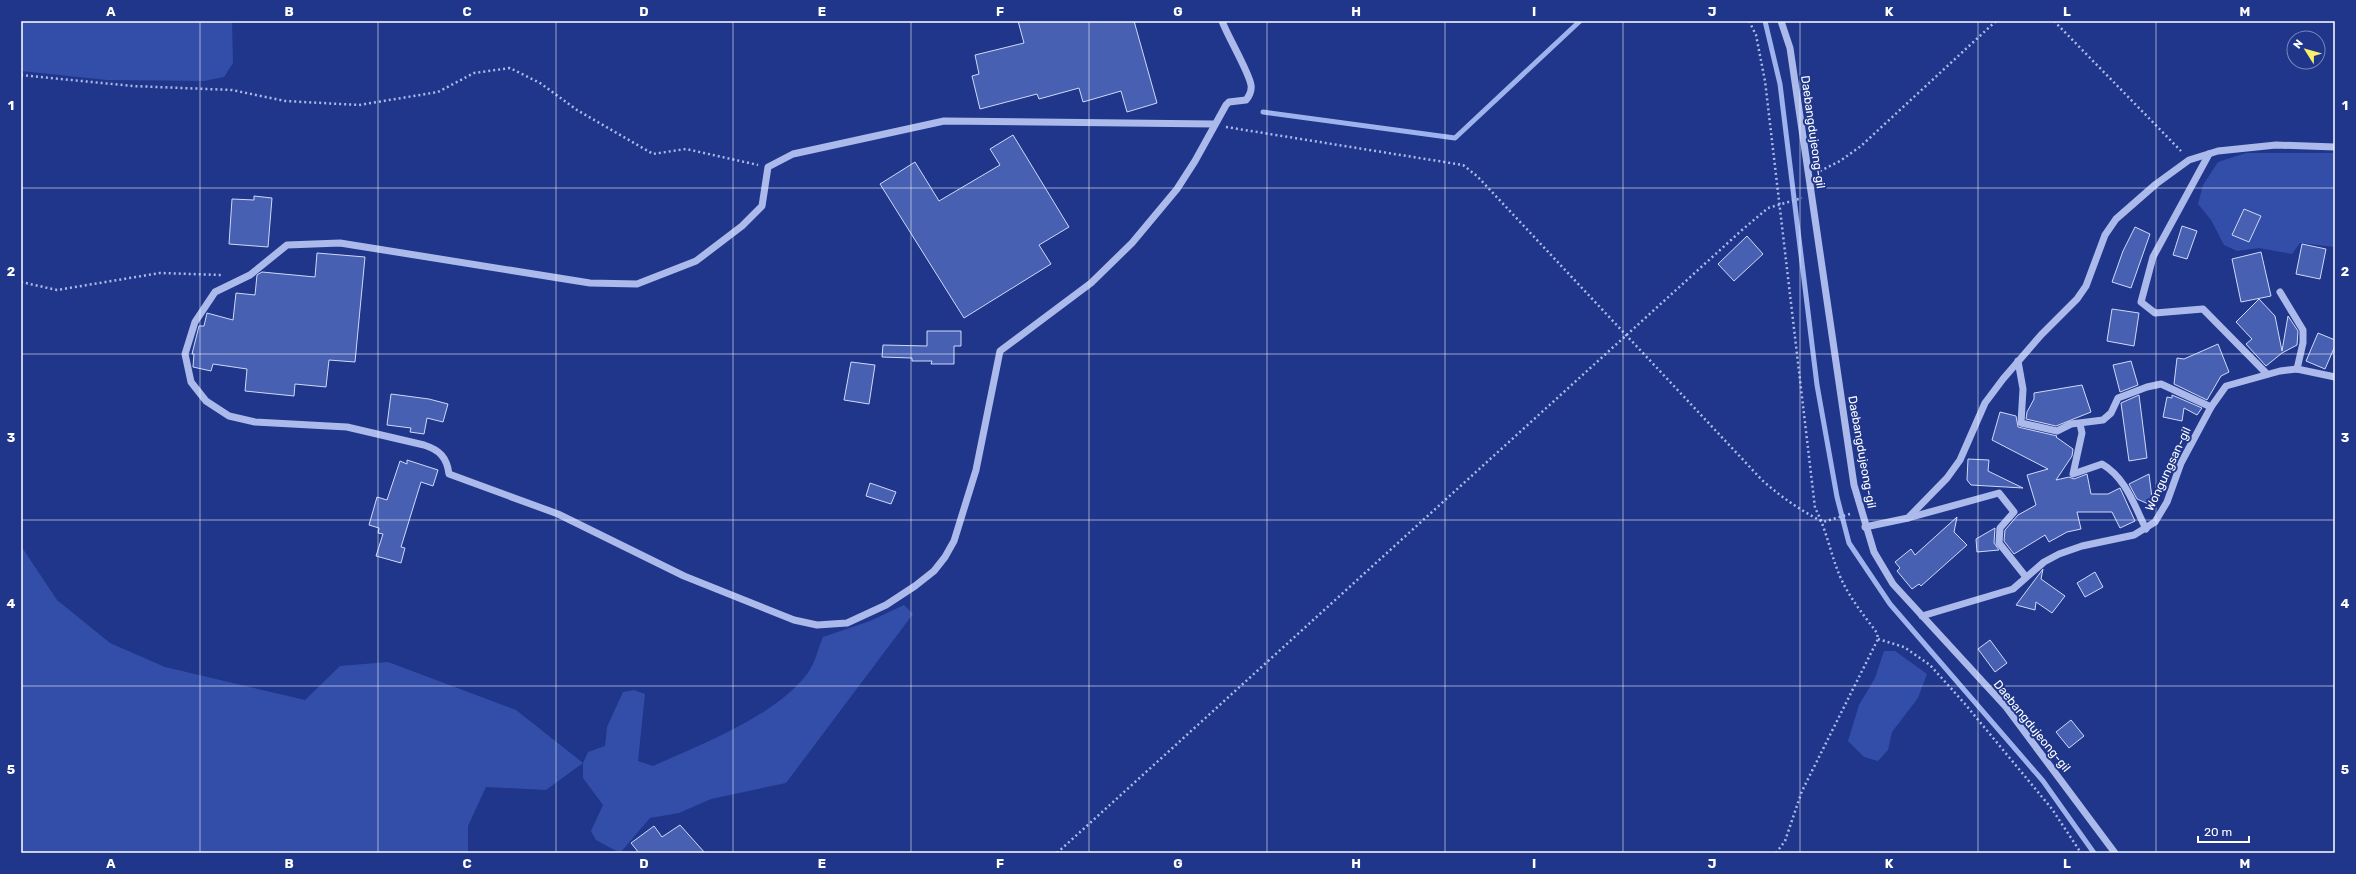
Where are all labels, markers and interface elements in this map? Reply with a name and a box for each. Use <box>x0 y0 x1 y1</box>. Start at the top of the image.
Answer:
text: A <box>106 4 116 19</box>
text: B <box>284 4 294 19</box>
text: C <box>462 4 472 19</box>
text: D <box>639 4 649 19</box>
text: E <box>818 4 826 19</box>
text: F <box>996 4 1004 19</box>
text: G <box>1173 4 1183 19</box>
text: H <box>1351 4 1361 19</box>
text: I <box>1532 4 1536 19</box>
text: J <box>1708 4 1716 19</box>
text: K <box>1885 4 1894 19</box>
text: L <box>2063 4 2071 19</box>
text: M <box>2240 4 2250 19</box>
north arrow <box>2286 30 2326 70</box>
text: N <box>2291 37 2306 51</box>
street label: Daebangdujeong-gil <box>1798 75 1828 190</box>
text: 1 <box>8 98 14 113</box>
text: 1 <box>2342 98 2348 113</box>
text: 2 <box>7 264 15 279</box>
text: 2 <box>2341 264 2349 279</box>
street label: Daebangdujeong-gil <box>1845 395 1879 509</box>
street label: Wongungsan-gil <box>2142 425 2194 513</box>
text: 3 <box>7 430 16 445</box>
text: 3 <box>2341 430 2350 445</box>
text: 4 <box>7 596 16 611</box>
text: 4 <box>2341 596 2350 611</box>
street label: Daebangdujeong-gil <box>1991 677 2073 775</box>
text: 5 <box>7 762 15 777</box>
text: 5 <box>2341 762 2349 777</box>
scale bar <box>2198 818 2249 844</box>
text: 20 m <box>2204 825 2232 839</box>
text: A <box>106 856 116 871</box>
text: B <box>284 856 294 871</box>
text: C <box>462 856 472 871</box>
text: D <box>639 856 649 871</box>
text: E <box>818 856 826 871</box>
text: F <box>996 856 1004 871</box>
text: G <box>1173 856 1183 871</box>
text: H <box>1351 856 1361 871</box>
text: I <box>1532 856 1536 871</box>
text: J <box>1708 856 1716 871</box>
text: K <box>1885 856 1894 871</box>
text: L <box>2063 856 2071 871</box>
text: M <box>2240 856 2250 871</box>

